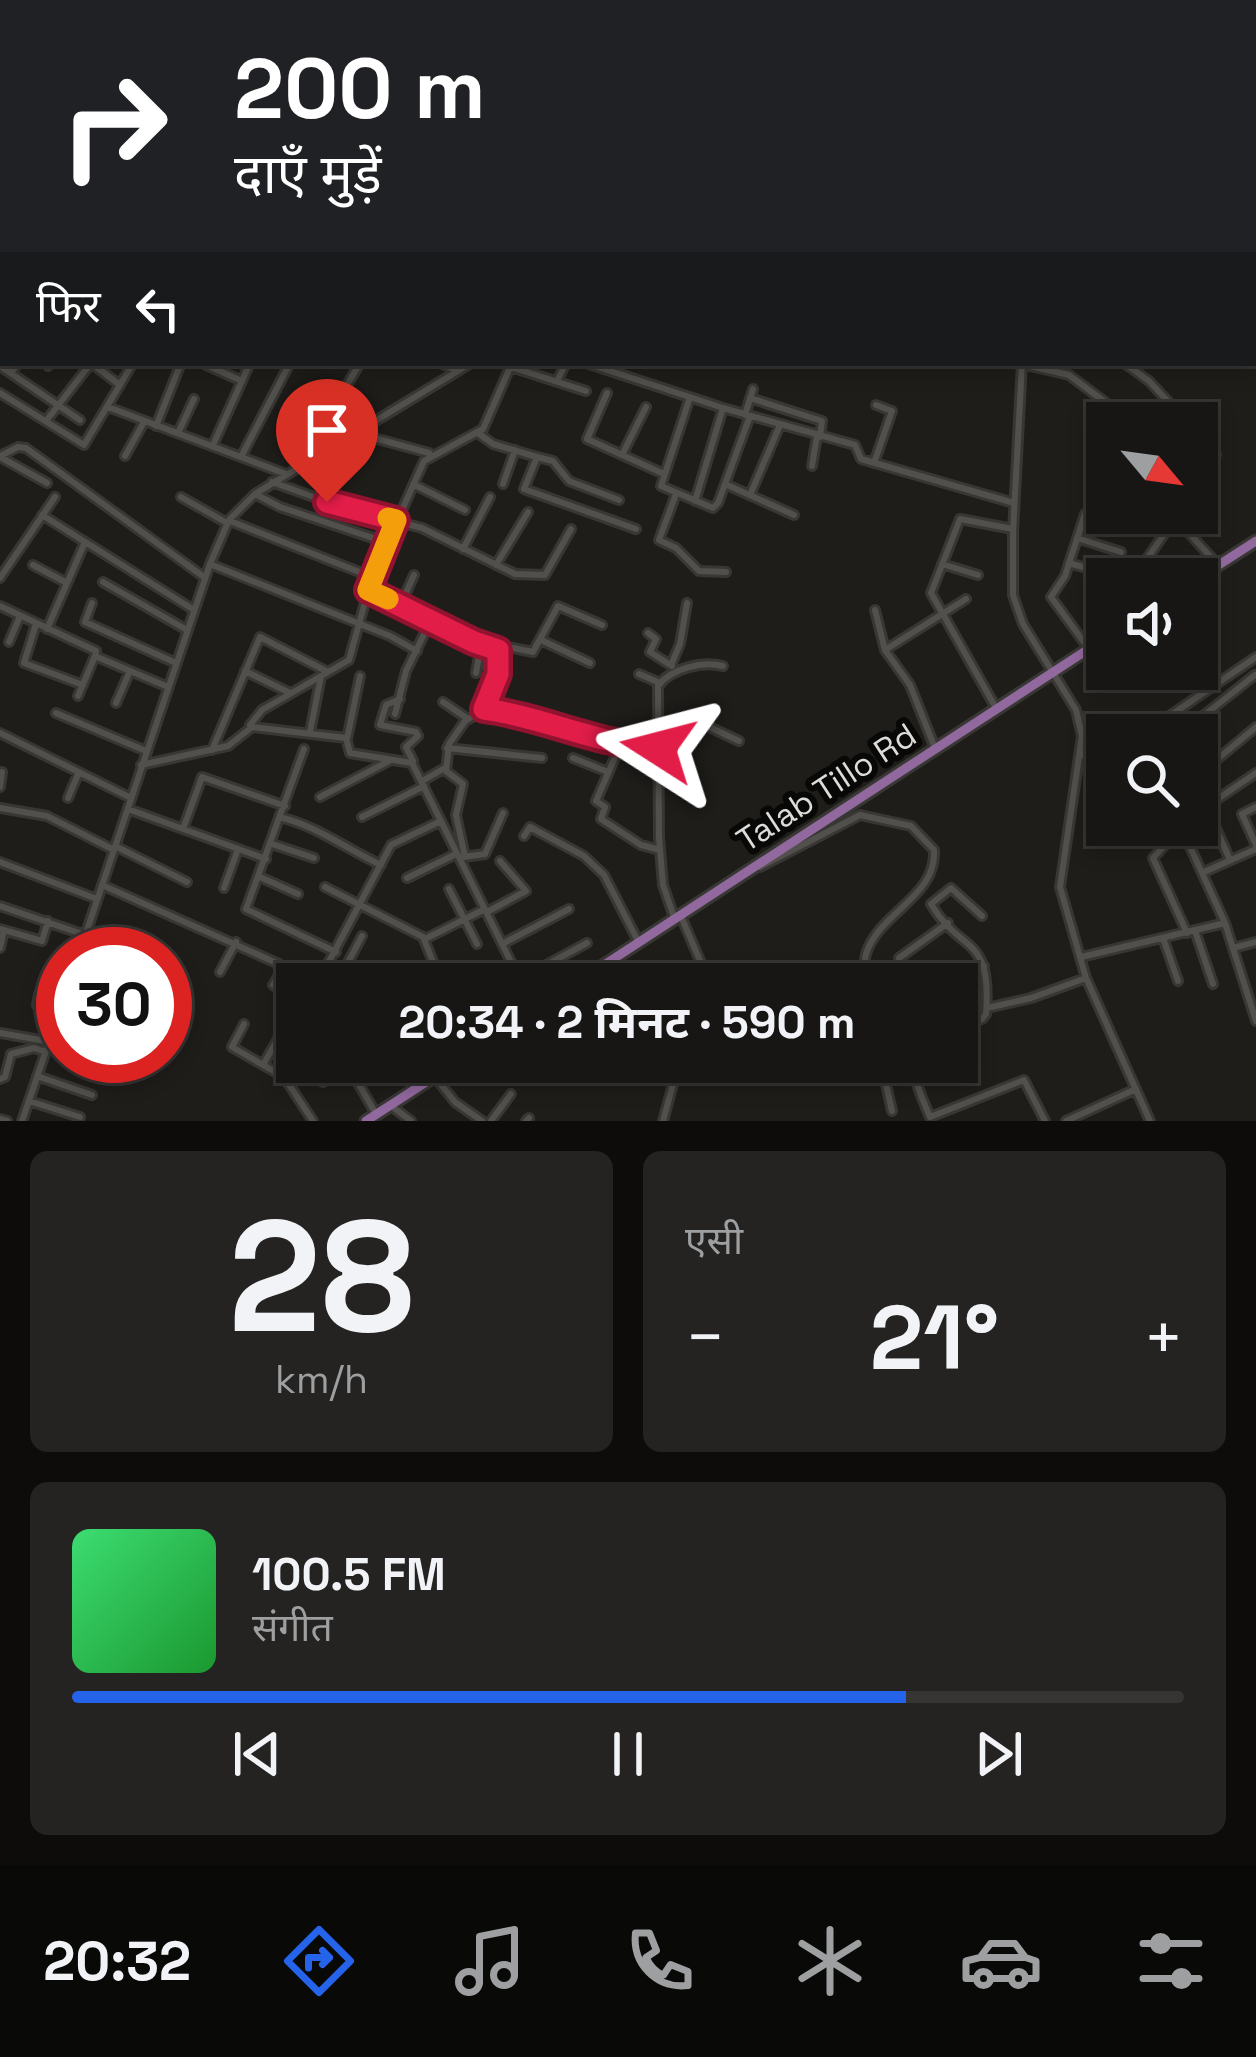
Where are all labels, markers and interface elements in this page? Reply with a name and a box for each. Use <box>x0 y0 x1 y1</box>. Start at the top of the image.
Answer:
text: 200 m <box>234 35 486 143</box>
icon: right <box>36 48 192 204</box>
text: दाएँ मुड़ें <box>234 140 382 209</box>
icon: left <box>125 276 191 342</box>
text: फिर <box>36 278 101 335</box>
pin <box>276 379 378 502</box>
icon: arrive <box>294 397 360 463</box>
north arrow <box>1086 402 1218 534</box>
map controls <box>1086 402 1218 846</box>
button: sound <box>1086 558 1218 690</box>
position arrow <box>595 685 721 811</box>
street label: Talab Tillo Rd <box>729 714 924 861</box>
button: search <box>1086 714 1218 846</box>
speed limit sign: 30 <box>36 927 192 1083</box>
text: 20:34 · 2 मिनट · 590 m <box>398 994 856 1051</box>
text: 28 <box>228 1177 415 1377</box>
text: एसी <box>685 1216 743 1265</box>
text: 21° <box>870 1280 999 1395</box>
text: − <box>685 1295 726 1379</box>
text: + <box>1143 1295 1184 1379</box>
text: km/h <box>275 1355 368 1404</box>
text: 100.5 FM <box>252 1546 446 1603</box>
text: संगीत <box>252 1603 333 1652</box>
icon: previous <box>224 1721 290 1787</box>
icon: pause <box>595 1721 661 1787</box>
icon: next <box>966 1721 1032 1787</box>
icon: directions <box>277 1919 361 2003</box>
icon: music <box>448 1919 532 2003</box>
icon: phone <box>618 1919 702 2003</box>
icon: climate <box>788 1919 872 2003</box>
icon: car <box>959 1919 1043 2003</box>
icon: filters <box>1129 1919 1213 2003</box>
text: 20:32 <box>43 1927 191 1996</box>

